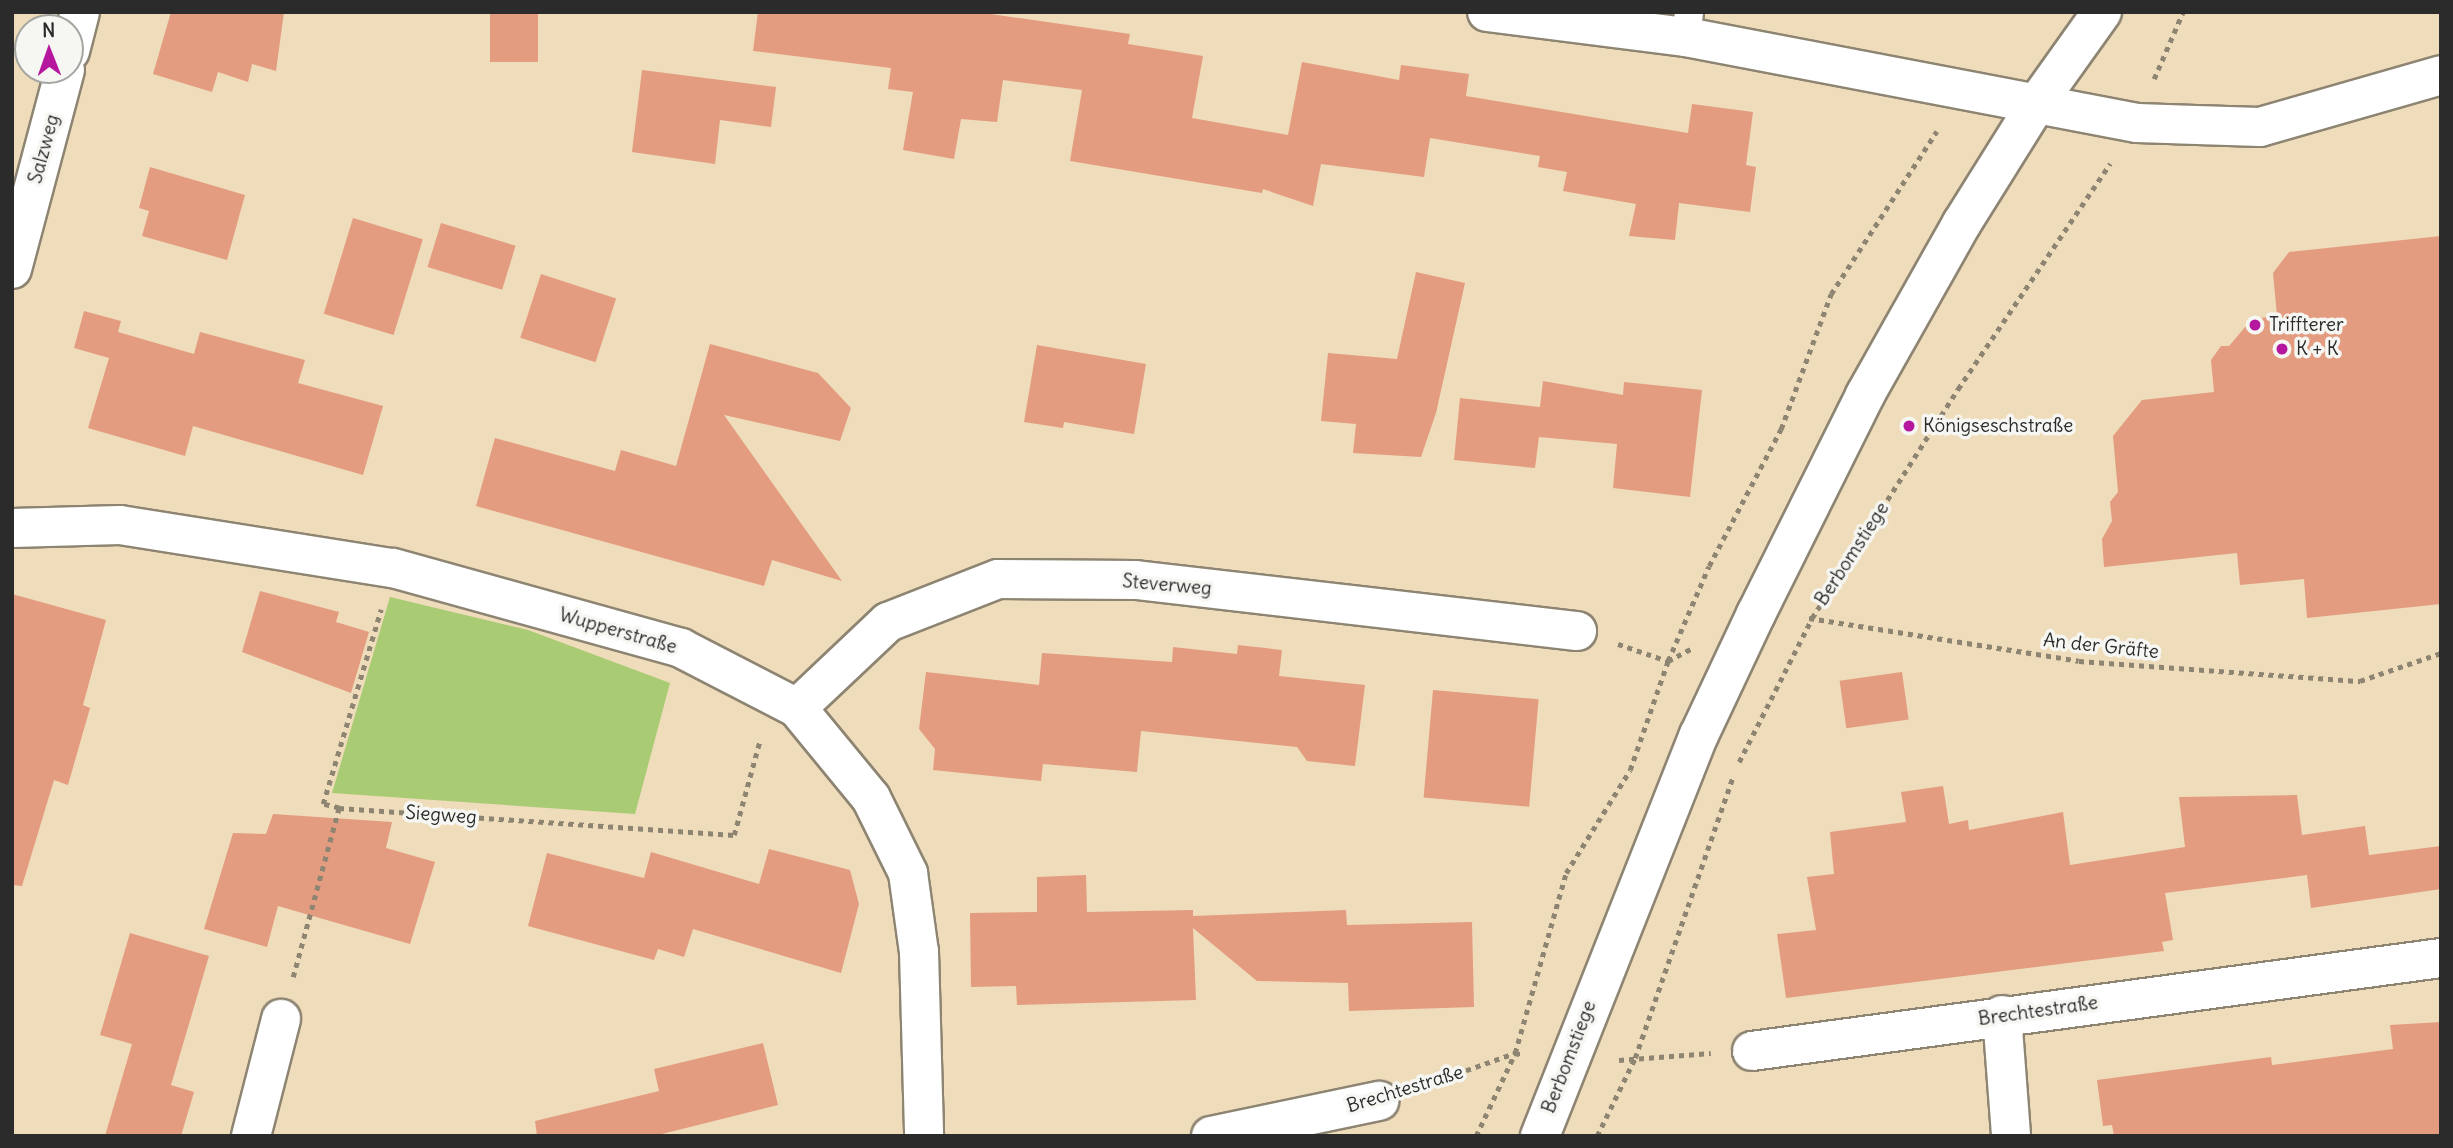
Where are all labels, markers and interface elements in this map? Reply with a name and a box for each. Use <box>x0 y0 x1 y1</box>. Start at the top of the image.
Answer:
north arrow <box>14 14 84 84</box>
text: N <box>42 18 55 42</box>
street label: Salzweg <box>24 112 64 186</box>
place label: Triffterer <box>2269 314 2344 336</box>
marker: Triffterer <box>2247 317 2263 333</box>
place label: K + K <box>2296 338 2339 360</box>
marker: K + K <box>2274 341 2290 357</box>
place label: Königseschstraße <box>1923 415 2073 437</box>
marker: Königseschstraße <box>1901 418 1917 434</box>
street label: Berbomstiege <box>1810 498 1894 610</box>
street label: Steverweg <box>1121 570 1213 600</box>
street label: Wupperstraße <box>556 603 680 659</box>
street label: An der Gräfte <box>2042 629 2160 663</box>
street label: Siegweg <box>405 801 477 829</box>
street label: Brechtestraße <box>1977 991 2099 1031</box>
street label: Berbomstiege <box>1537 998 1601 1116</box>
street label: Brechtestraße <box>1344 1060 1466 1118</box>

